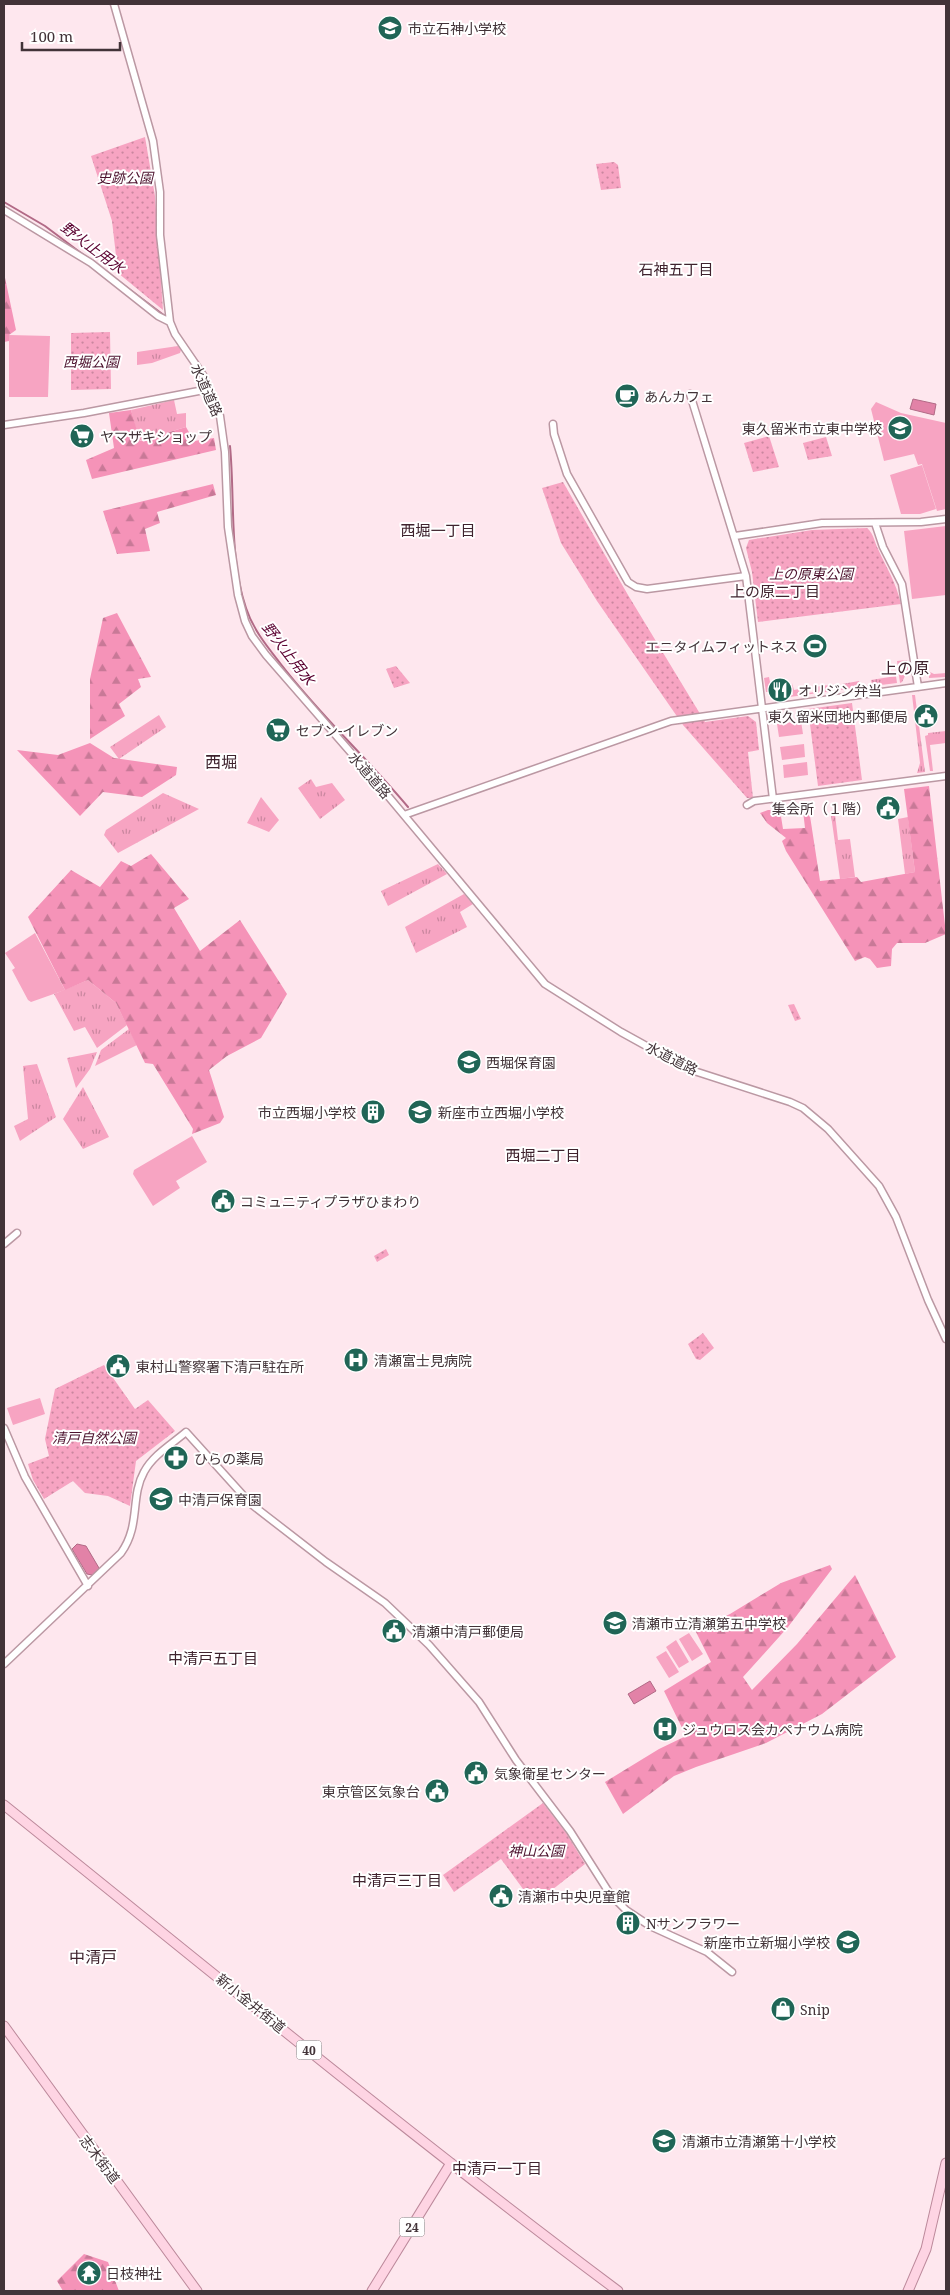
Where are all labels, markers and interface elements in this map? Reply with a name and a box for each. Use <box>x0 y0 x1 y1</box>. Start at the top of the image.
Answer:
school or university icon: 市立石神小学校 <box>377 15 403 41</box>
place label: 市立石神小学校 <box>408 19 506 38</box>
scale bar <box>22 20 120 52</box>
text: 100 m <box>30 26 73 46</box>
park label: 史跡公園 <box>97 168 155 187</box>
water label: 野火止用水 <box>57 216 131 279</box>
district label: 石神五丁目 <box>638 259 714 279</box>
park label: 西堀公園 <box>63 352 121 371</box>
street label: 水道道路 <box>187 361 227 419</box>
cafe icon: あんカフェ <box>614 383 640 409</box>
place label: あんカフェ <box>644 387 714 406</box>
school or university icon: 東久留米市立東中学校 <box>887 415 913 441</box>
place label: 東久留米市立東中学校 <box>742 419 882 438</box>
supermarket icon: ヤマザキショップ <box>69 423 95 449</box>
place label: ヤマザキショップ <box>100 427 212 446</box>
district label: 西堀一丁目 <box>400 520 476 540</box>
park label: 上の原東公園 <box>769 564 855 583</box>
district label: 上の原二丁目 <box>730 581 820 601</box>
water label: 野火止用水 <box>258 617 321 690</box>
sports icon: エニタイムフィットネス <box>802 633 828 659</box>
place label: エニタイムフィットネス <box>645 637 798 656</box>
district label: 上の原 <box>881 657 929 679</box>
restaurant icon: オリジン弁当 <box>767 677 793 703</box>
place label: オリジン弁当 <box>798 681 882 700</box>
public building icon: 東久留米団地内郵便局 <box>913 703 939 729</box>
place label: 東久留米団地内郵便局 <box>768 707 908 726</box>
supermarket icon: セブン-イレブン <box>265 717 291 743</box>
place label: セブン-イレブン <box>296 721 398 740</box>
street label: 水道道路 <box>344 748 396 802</box>
district label: 西堀 <box>205 751 237 773</box>
public building icon: 集会所（１階） <box>875 795 901 821</box>
place label: 集会所（１階） <box>772 799 870 818</box>
street label: 水道道路 <box>643 1037 701 1079</box>
school or university icon: 西堀保育園 <box>456 1049 482 1075</box>
place label: 西堀保育園 <box>486 1053 556 1072</box>
building icon: 市立西堀小学校 <box>360 1099 386 1125</box>
school or university icon: 新座市立西堀小学校 <box>407 1099 433 1125</box>
place label: 市立西堀小学校 <box>258 1103 356 1122</box>
place label: 新座市立西堀小学校 <box>438 1103 564 1122</box>
district label: 西堀二丁目 <box>505 1145 581 1165</box>
public building icon: コミュニティプラザひまわり <box>210 1188 236 1214</box>
place label: コミュニティプラザひまわり <box>240 1192 421 1211</box>
hospital icon: 清瀬富士見病院 <box>343 1347 369 1373</box>
place label: 清瀬富士見病院 <box>374 1351 472 1370</box>
public building icon: 東村山警察署下清戸駐在所 <box>105 1353 131 1379</box>
place label: 東村山警察署下清戸駐在所 <box>136 1357 304 1376</box>
park label: 清戸自然公園 <box>52 1428 138 1447</box>
pharmacy icon: ひらの薬局 <box>163 1445 189 1471</box>
place label: ひらの薬局 <box>194 1449 264 1468</box>
school or university icon: 中清戸保育園 <box>148 1486 174 1512</box>
place label: 中清戸保育園 <box>178 1490 262 1509</box>
school or university icon: 清瀬市立清瀬第五中学校 <box>602 1610 628 1636</box>
place label: 清瀬市立清瀬第五中学校 <box>632 1614 786 1633</box>
public building icon: 清瀬中清戸郵便局 <box>381 1618 407 1644</box>
place label: 清瀬中清戸郵便局 <box>412 1622 524 1641</box>
district label: 中清戸五丁目 <box>168 1648 258 1668</box>
hospital icon: ジュウロス会カペナウム病院 <box>652 1716 678 1742</box>
place label: ジュウロス会カペナウム病院 <box>682 1720 863 1739</box>
public building icon: 気象衛星センター <box>463 1760 489 1786</box>
place label: 気象衛星センター <box>494 1764 606 1783</box>
public building icon: 東京管区気象台 <box>424 1778 450 1804</box>
place label: 東京管区気象台 <box>322 1782 420 1801</box>
park label: 神山公園 <box>508 1841 566 1860</box>
district label: 中清戸三丁目 <box>352 1870 442 1890</box>
public building icon: 清瀬市中央児童館 <box>488 1883 514 1909</box>
place label: 清瀬市中央児童館 <box>518 1887 630 1906</box>
building icon: Nサンフラワー <box>615 1910 641 1936</box>
place label: Nサンフラワー <box>646 1914 740 1933</box>
school or university icon: 新座市立新堀小学校 <box>835 1929 861 1955</box>
place label: 新座市立新堀小学校 <box>704 1933 830 1952</box>
district label: 中清戸 <box>69 1946 117 1968</box>
street label: 新小金井街道 <box>212 1969 290 2037</box>
shop icon: Snip <box>770 1996 796 2022</box>
place label: Snip <box>800 2000 830 2019</box>
road number: 40 <box>296 2040 322 2060</box>
school or university icon: 清瀬市立清瀬第十小学校 <box>651 2128 677 2154</box>
street label: 志木街道 <box>76 2131 124 2187</box>
place label: 清瀬市立清瀬第十小学校 <box>682 2132 836 2151</box>
district label: 中清戸一丁目 <box>452 2158 542 2178</box>
road number: 24 <box>400 2218 424 2236</box>
temple icon: 日枝神社 <box>76 2260 102 2286</box>
place label: 日枝神社 <box>106 2264 162 2283</box>

